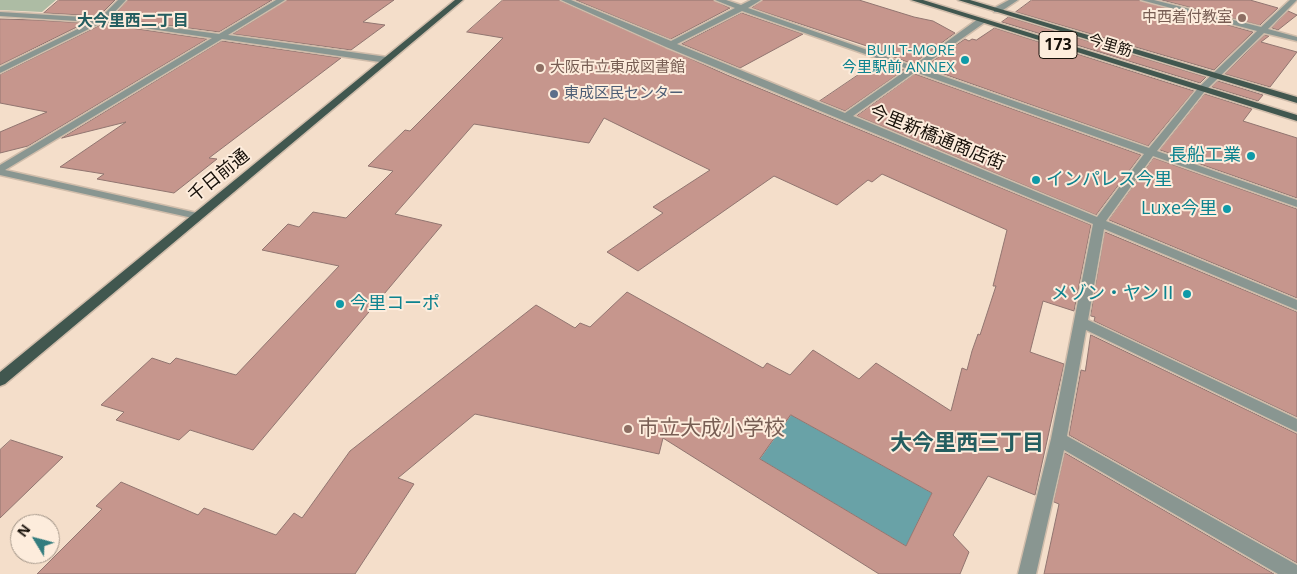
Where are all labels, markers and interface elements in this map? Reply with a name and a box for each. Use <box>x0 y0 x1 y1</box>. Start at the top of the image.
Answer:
place label: 中西着付教室 <box>1142 9 1232 27</box>
district label: 大今里西二丁目 <box>77 11 189 31</box>
marker: 中西着付教室 <box>1236 12 1248 24</box>
street label: 今里筋 <box>1086 31 1134 61</box>
road number: 173 <box>1039 32 1077 58</box>
place label: BUILT-MORE 今里駅前 ANNEX <box>842 42 955 77</box>
marker: BUILT-MORE 今里駅前 ANNEX <box>959 54 971 66</box>
place label: 大阪市立東成図書館 <box>550 59 685 77</box>
marker: 大阪市立東成図書館 <box>534 62 546 74</box>
place label: 東成区民センター <box>564 85 684 103</box>
marker: 東成区民センター <box>548 88 560 100</box>
street label: 今里新橋通商店街 <box>866 101 1008 175</box>
street label: 千日前通 <box>184 145 254 207</box>
place label: 長船工業 <box>1169 145 1241 167</box>
marker: 長船工業 <box>1245 150 1257 162</box>
place label: インパレス今里 <box>1046 169 1172 191</box>
marker: インパレス今里 <box>1030 174 1042 186</box>
place label: Luxe今里 <box>1141 198 1217 220</box>
marker: Luxe今里 <box>1221 203 1233 215</box>
place label: メゾン・ヤンⅡ <box>1051 283 1177 305</box>
marker: メゾン・ヤンⅡ <box>1181 288 1193 300</box>
place label: 今里コーポ <box>350 293 440 315</box>
marker: 今里コーポ <box>334 298 346 310</box>
place label: 市立大成小学校 <box>638 416 785 442</box>
marker: 市立大成小学校 <box>622 423 634 435</box>
district label: 大今里西三丁目 <box>890 431 1044 457</box>
north arrow <box>10 514 60 564</box>
text: N <box>12 520 34 541</box>

